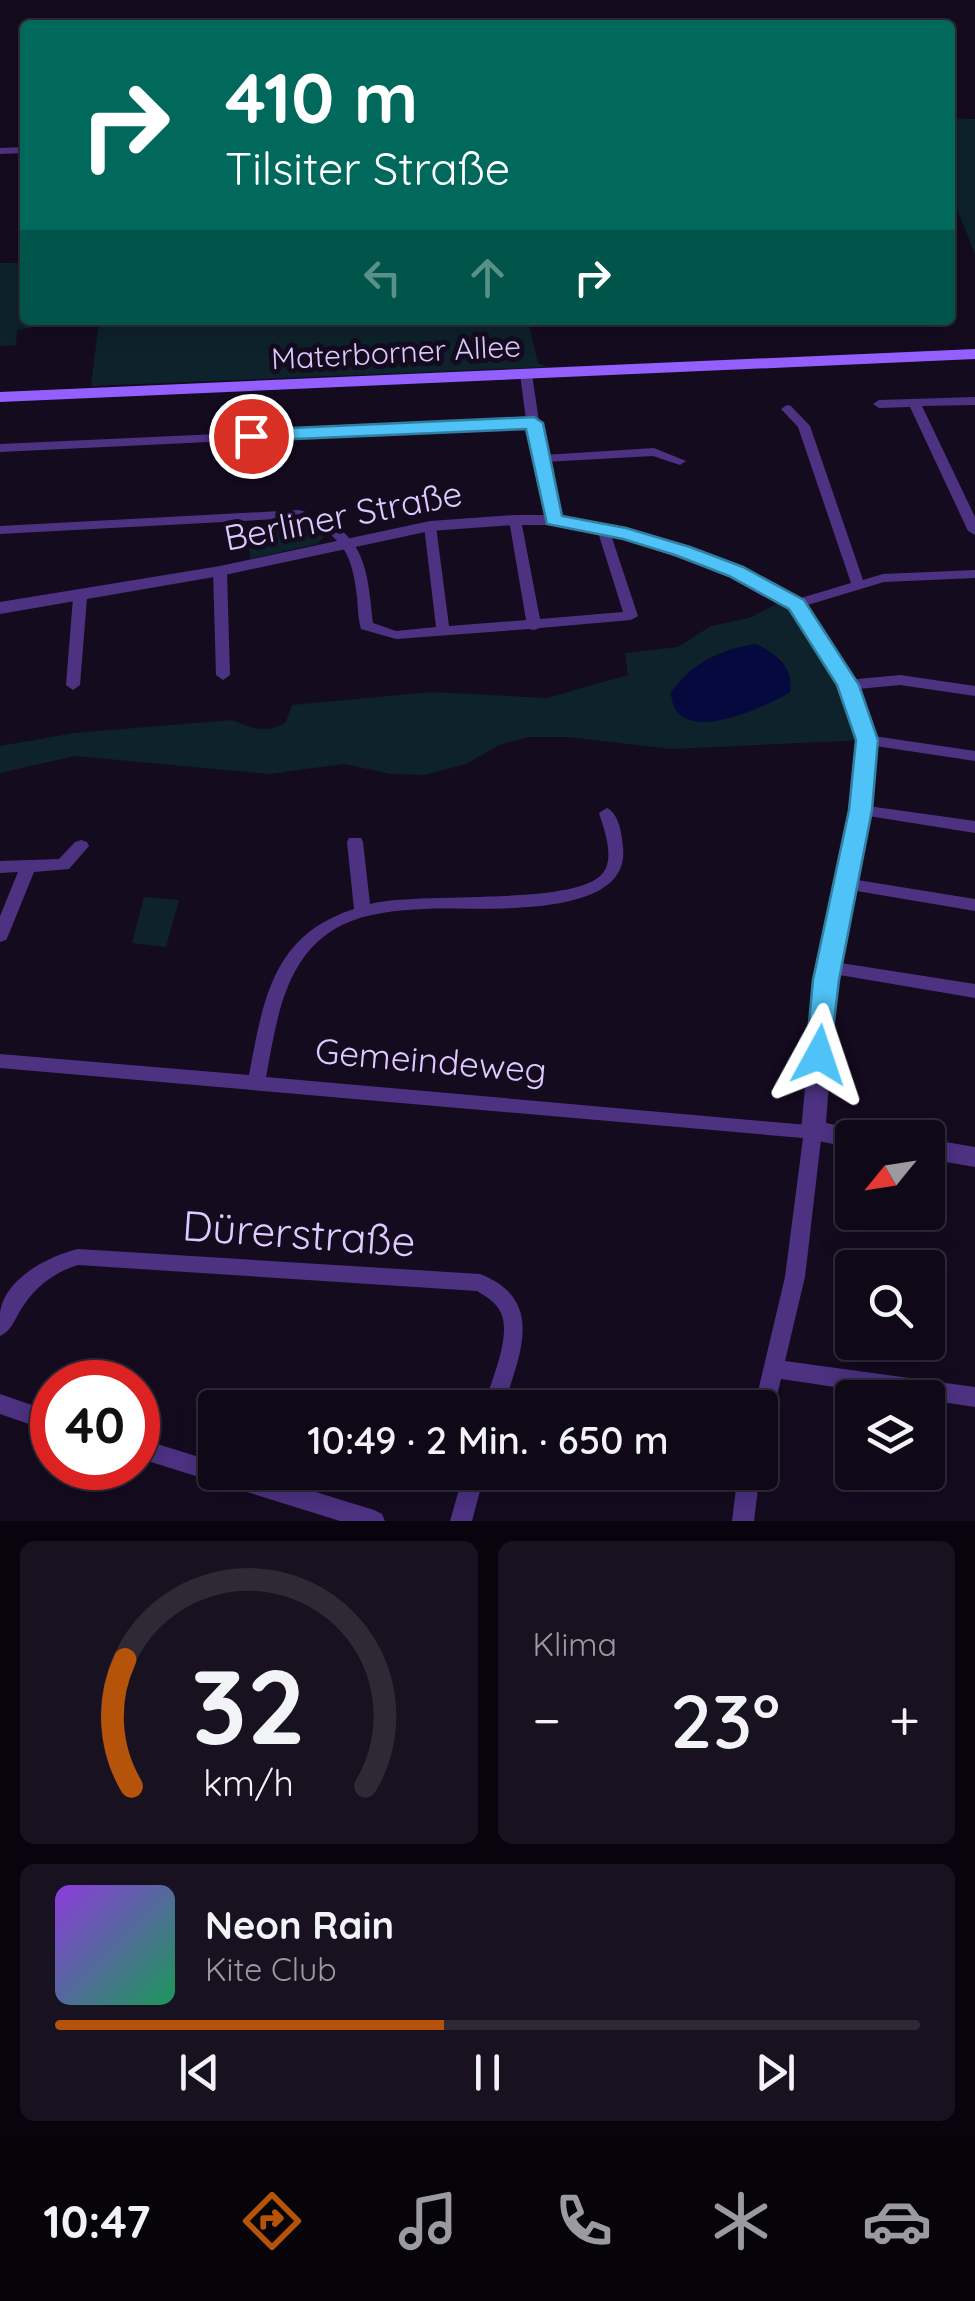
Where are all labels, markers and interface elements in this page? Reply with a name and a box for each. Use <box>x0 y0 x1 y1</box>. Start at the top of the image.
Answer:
text: 410 m <box>225 53 418 141</box>
icon: right <box>60 60 190 190</box>
text: Tilsiter Straße <box>225 140 510 196</box>
icon: left <box>355 250 410 305</box>
icon: ahead <box>460 250 515 305</box>
icon: right <box>565 250 620 305</box>
street label: Materborner Allee <box>270 326 522 378</box>
pin <box>209 394 294 479</box>
icon: arrive <box>224 409 279 464</box>
street label: Berliner Straße <box>220 470 466 560</box>
position arrow <box>767 1003 871 1107</box>
street label: Gemeindeweg <box>313 1028 549 1092</box>
north arrow <box>835 1120 945 1230</box>
map controls <box>835 1120 945 1490</box>
street label: Dürerstraße <box>181 1198 417 1268</box>
button: search <box>835 1250 945 1360</box>
speed limit sign: 40 <box>30 1360 160 1490</box>
button: layers <box>835 1380 945 1490</box>
text: 10:49 · 2 Min. · 650 m <box>307 1416 669 1464</box>
text: Klima <box>533 1624 617 1664</box>
text: 32 <box>191 1640 306 1770</box>
text: 23° <box>670 1673 780 1767</box>
text: − <box>533 1685 561 1754</box>
text: + <box>889 1685 920 1754</box>
text: km/h <box>203 1760 294 1805</box>
text: Neon Rain <box>205 1901 394 1949</box>
text: Kite Club <box>205 1949 337 1989</box>
icon: previous <box>172 2045 227 2100</box>
icon: pause <box>460 2045 515 2100</box>
icon: next <box>748 2045 803 2100</box>
icon: directions <box>237 2186 307 2256</box>
icon: music <box>393 2186 463 2256</box>
icon: phone <box>549 2186 619 2256</box>
icon: climate <box>706 2186 776 2256</box>
icon: car <box>862 2186 932 2256</box>
text: 10:47 <box>43 2193 150 2249</box>

